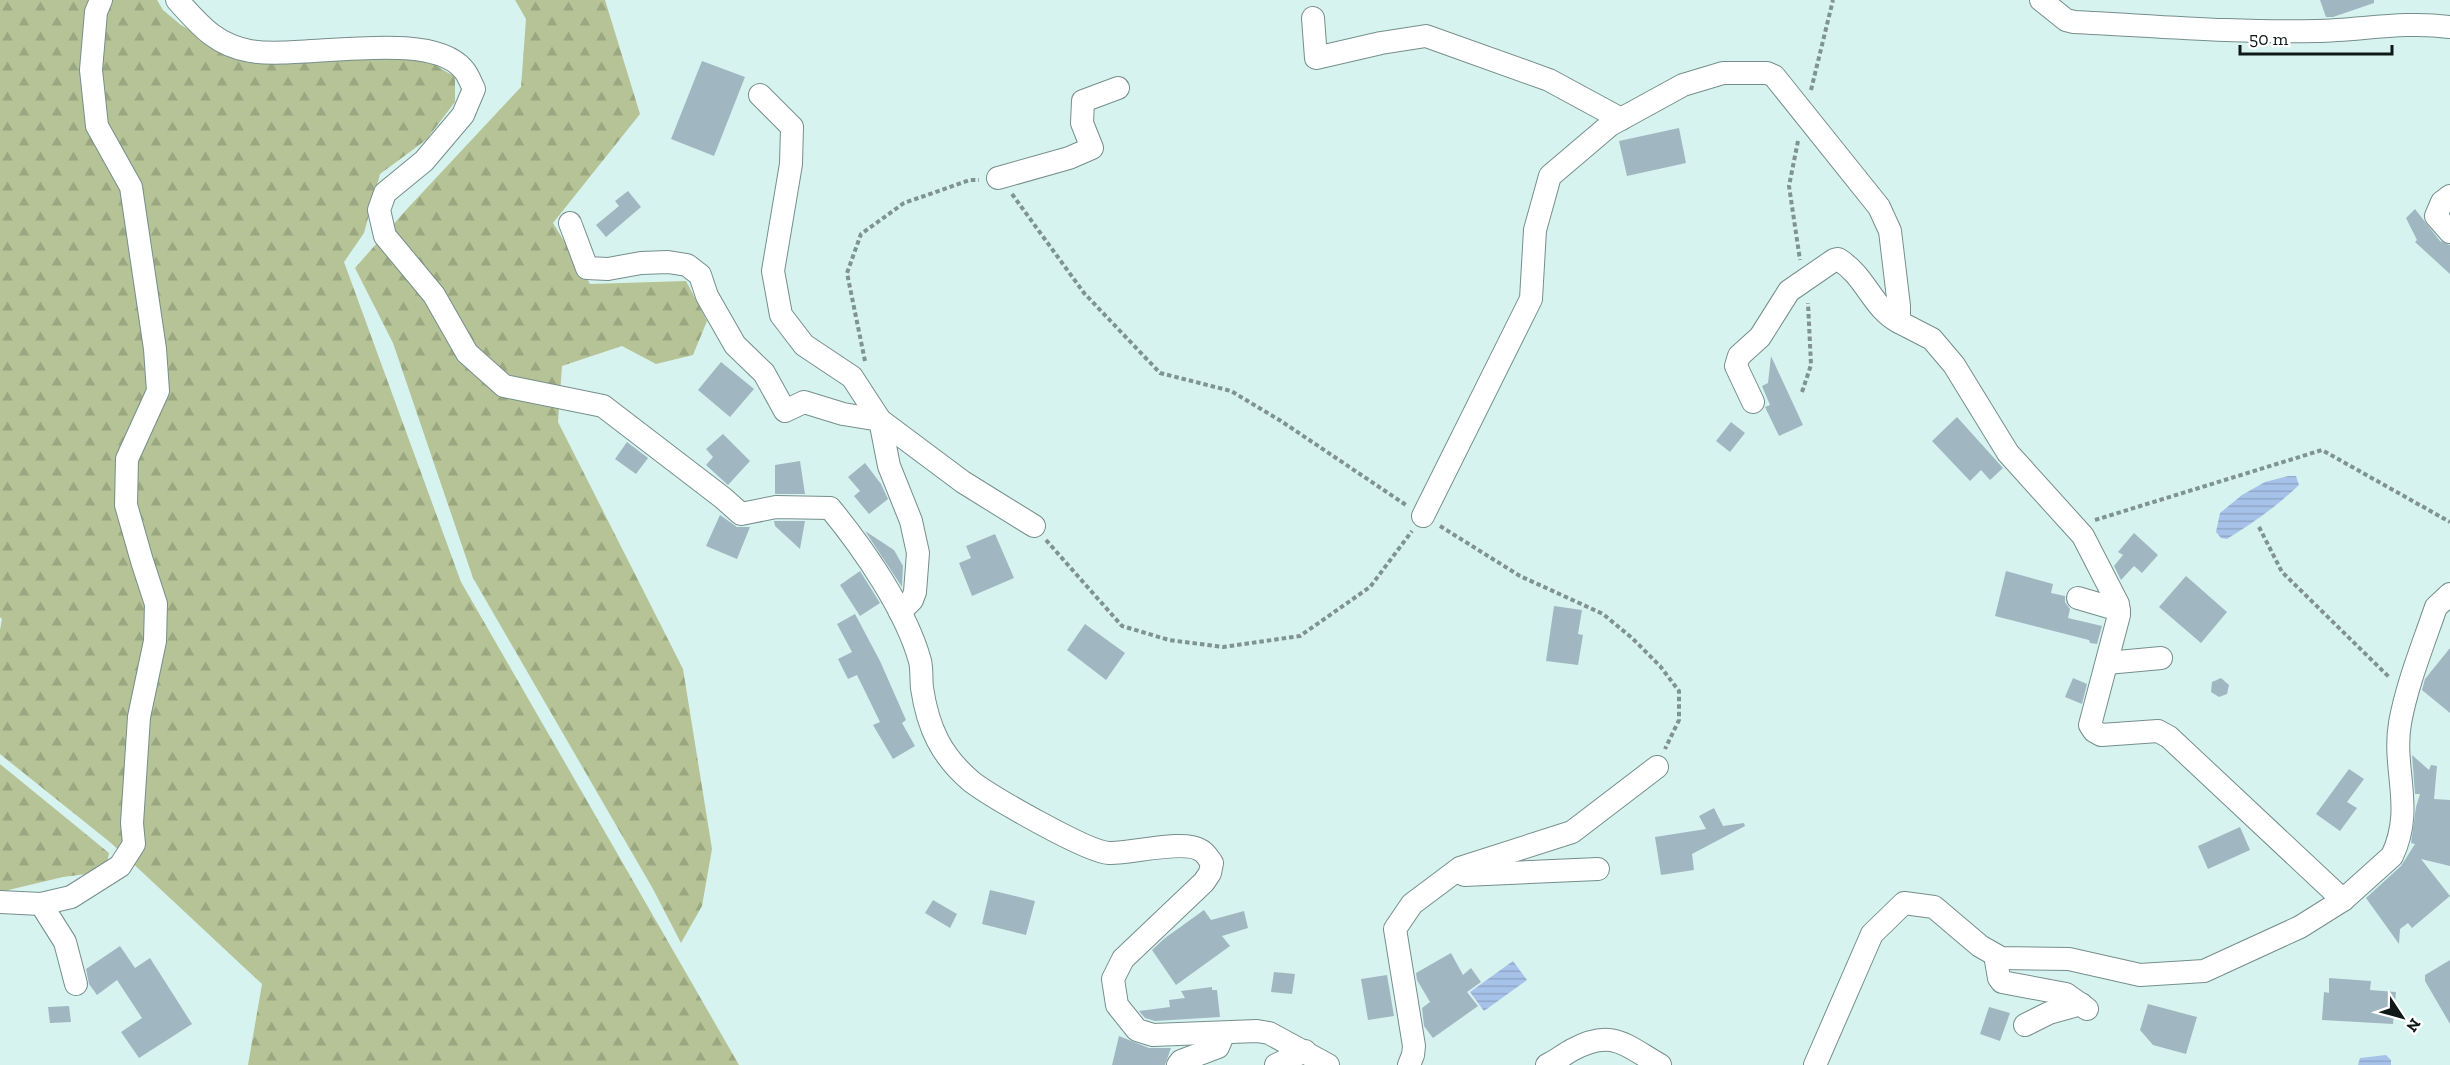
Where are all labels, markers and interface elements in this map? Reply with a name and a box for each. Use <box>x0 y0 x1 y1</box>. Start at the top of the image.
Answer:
scale bar <box>2240 18 2392 56</box>
text: 50 m <box>2249 28 2289 50</box>
north arrow <box>2372 987 2432 1047</box>
text: N <box>2402 1015 2425 1036</box>

